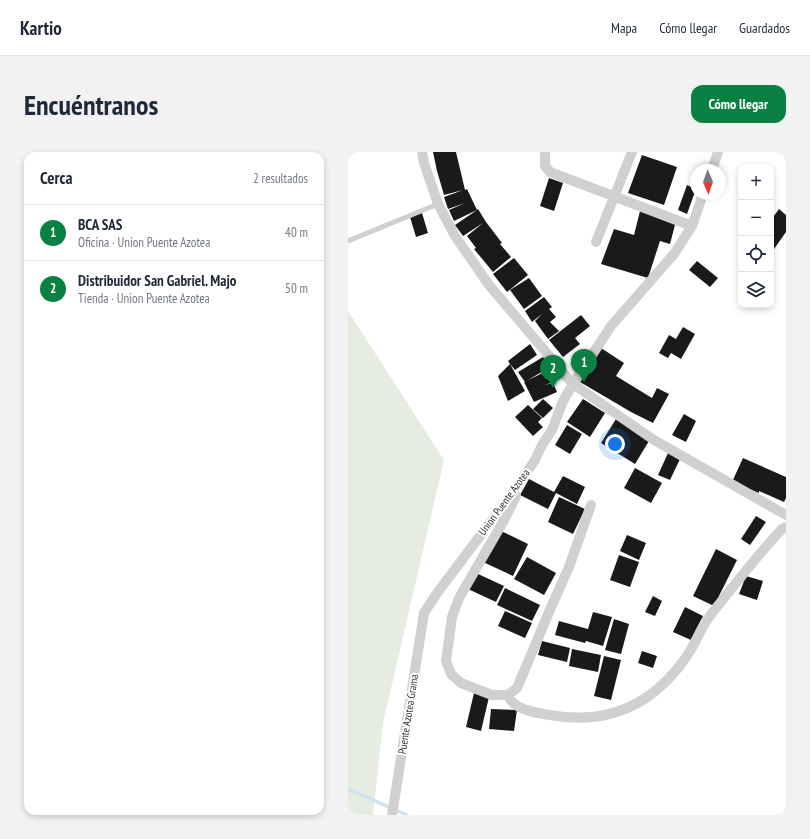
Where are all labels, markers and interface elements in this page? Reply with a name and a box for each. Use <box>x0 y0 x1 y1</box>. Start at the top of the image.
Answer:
text: Kartio <box>20 16 62 40</box>
text: Mapa <box>611 19 637 37</box>
text: Cómo llegar <box>659 19 717 37</box>
text: Guardados <box>739 19 790 37</box>
button: Cómo llegar <box>691 85 786 123</box>
text: Encuéntranos <box>24 86 158 123</box>
north arrow <box>690 164 726 200</box>
map controls <box>738 164 774 308</box>
button: + <box>738 164 774 200</box>
text: Cerca <box>40 167 73 189</box>
text: 2 resultados <box>253 170 308 187</box>
button: − <box>738 200 774 236</box>
text: BCA SAS <box>78 215 122 234</box>
text: 1 <box>50 224 56 241</box>
text: 40 m <box>285 224 308 241</box>
text: Oficina · Union Puente Azotea <box>78 234 210 251</box>
button: locate <box>738 236 774 272</box>
text: Distribuidor San Gabriel. Majo <box>78 271 236 290</box>
button: layers <box>738 272 774 308</box>
text: 2 <box>50 280 56 297</box>
text: 50 m <box>285 280 308 297</box>
text: Tienda · Union Puente Azotea <box>78 290 210 307</box>
pin: 1 <box>571 349 597 382</box>
pin: 2 <box>540 355 566 388</box>
your location <box>605 434 625 454</box>
street label: Union Puente Azotea <box>475 466 533 538</box>
street label: Puente Azotea Grama <box>395 673 421 755</box>

